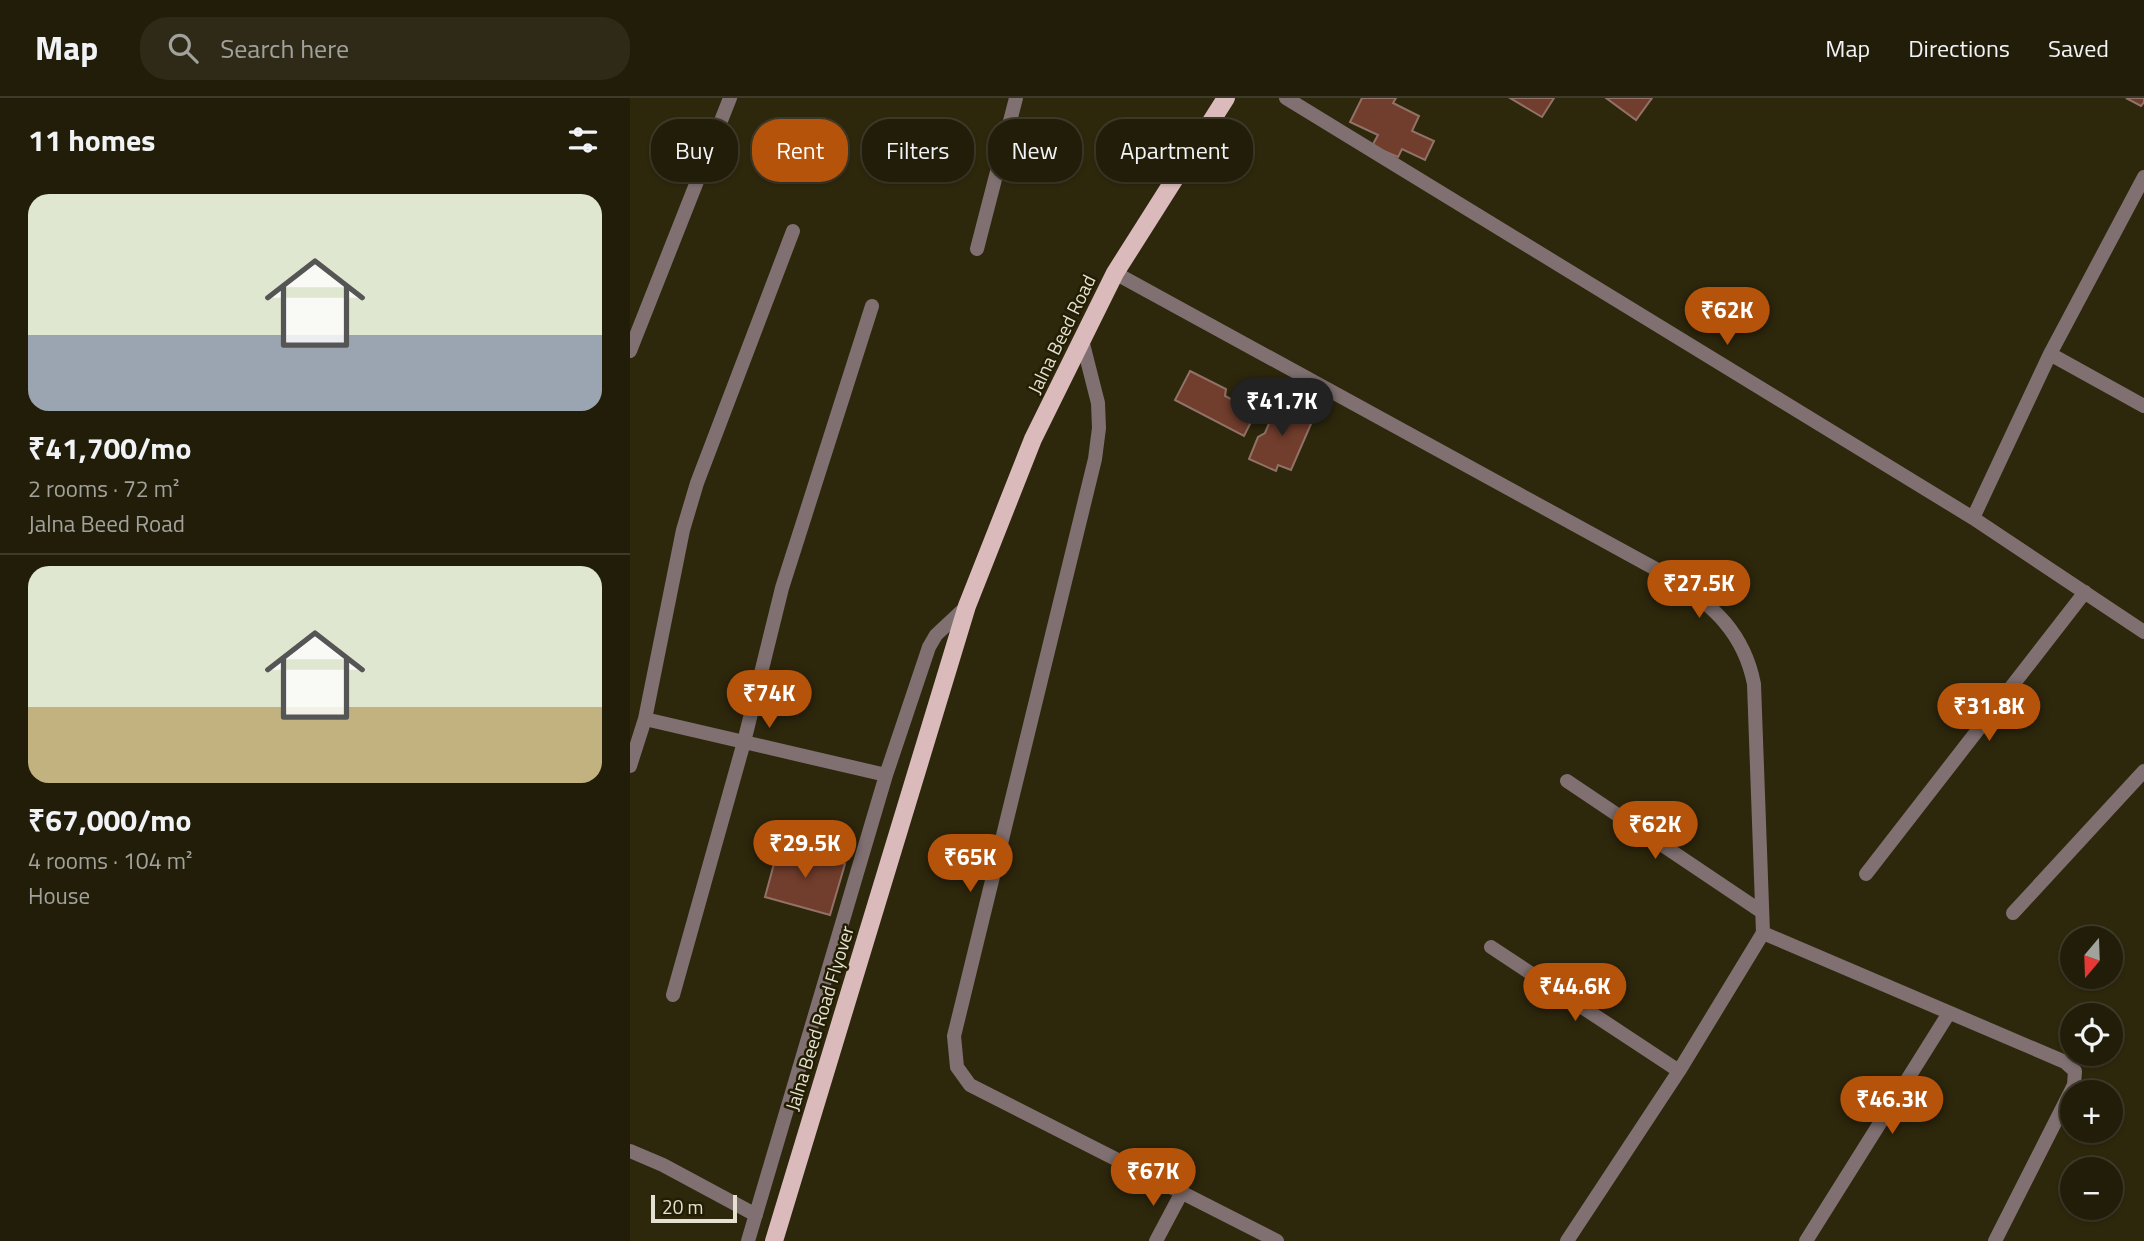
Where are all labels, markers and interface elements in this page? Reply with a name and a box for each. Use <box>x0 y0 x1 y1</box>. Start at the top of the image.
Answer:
search box <box>140 17 630 80</box>
text: Map <box>35 23 98 73</box>
icon: search <box>164 29 202 67</box>
text: Search here <box>220 29 349 68</box>
text: Map <box>1825 30 1870 66</box>
text: Directions <box>1908 30 2010 66</box>
text: Saved <box>2048 30 2109 66</box>
text: 11 homes <box>28 117 155 163</box>
chip: Buy <box>651 119 738 182</box>
chip: Rent <box>752 119 848 182</box>
chip: Filters <box>862 119 974 182</box>
chip: New <box>988 119 1082 182</box>
chip: Apartment <box>1096 119 1253 182</box>
icon: filters <box>564 121 602 159</box>
icon: home <box>252 240 378 366</box>
street label: Jalna Beed Road <box>1020 269 1102 399</box>
pin: ₹62K <box>1686 288 1768 347</box>
text: ₹62K <box>1701 292 1753 327</box>
pin: ₹41.7K <box>1225 378 1339 438</box>
text: ₹41.7K <box>1246 383 1318 418</box>
text: ₹41,700/mo <box>28 425 192 471</box>
text: 2 rooms · 72 m² <box>28 471 179 506</box>
text: Jalna Beed Road <box>28 506 185 541</box>
pin: ₹27.5K <box>1642 560 1756 620</box>
text: ₹27.5K <box>1663 565 1735 600</box>
icon: home <box>252 612 378 738</box>
pin: ₹74K <box>728 670 810 730</box>
text: ₹74K <box>743 675 795 710</box>
pin: ₹31.8K <box>1932 684 2046 743</box>
text: ₹31.8K <box>1953 688 2025 723</box>
text: ₹67,000/mo <box>28 797 192 843</box>
pin: ₹62K <box>1614 802 1696 861</box>
text: ₹62K <box>1629 806 1681 841</box>
pin: ₹29.5K <box>748 820 862 880</box>
text: ₹29.5K <box>769 825 841 860</box>
pin: ₹65K <box>929 834 1011 894</box>
text: ₹65K <box>944 839 996 874</box>
text: 4 rooms · 104 m² <box>28 843 192 878</box>
text: House <box>28 878 90 913</box>
street label: Jalna Beed Road Flyover <box>777 921 861 1114</box>
north arrow <box>2060 926 2123 989</box>
map controls <box>2060 926 2123 1220</box>
pin: ₹44.6K <box>1518 964 1632 1023</box>
text: ₹44.6K <box>1539 968 1611 1003</box>
button: locate <box>2060 1003 2123 1066</box>
pin: ₹46.3K <box>1835 1076 1949 1136</box>
button: + <box>2060 1080 2123 1143</box>
text: ₹46.3K <box>1856 1081 1928 1116</box>
pin: ₹67K <box>1112 1148 1194 1208</box>
text: ₹67K <box>1127 1153 1179 1188</box>
button: − <box>2060 1157 2123 1220</box>
scale bar <box>651 1192 737 1224</box>
text: 20 m <box>662 1192 703 1221</box>

